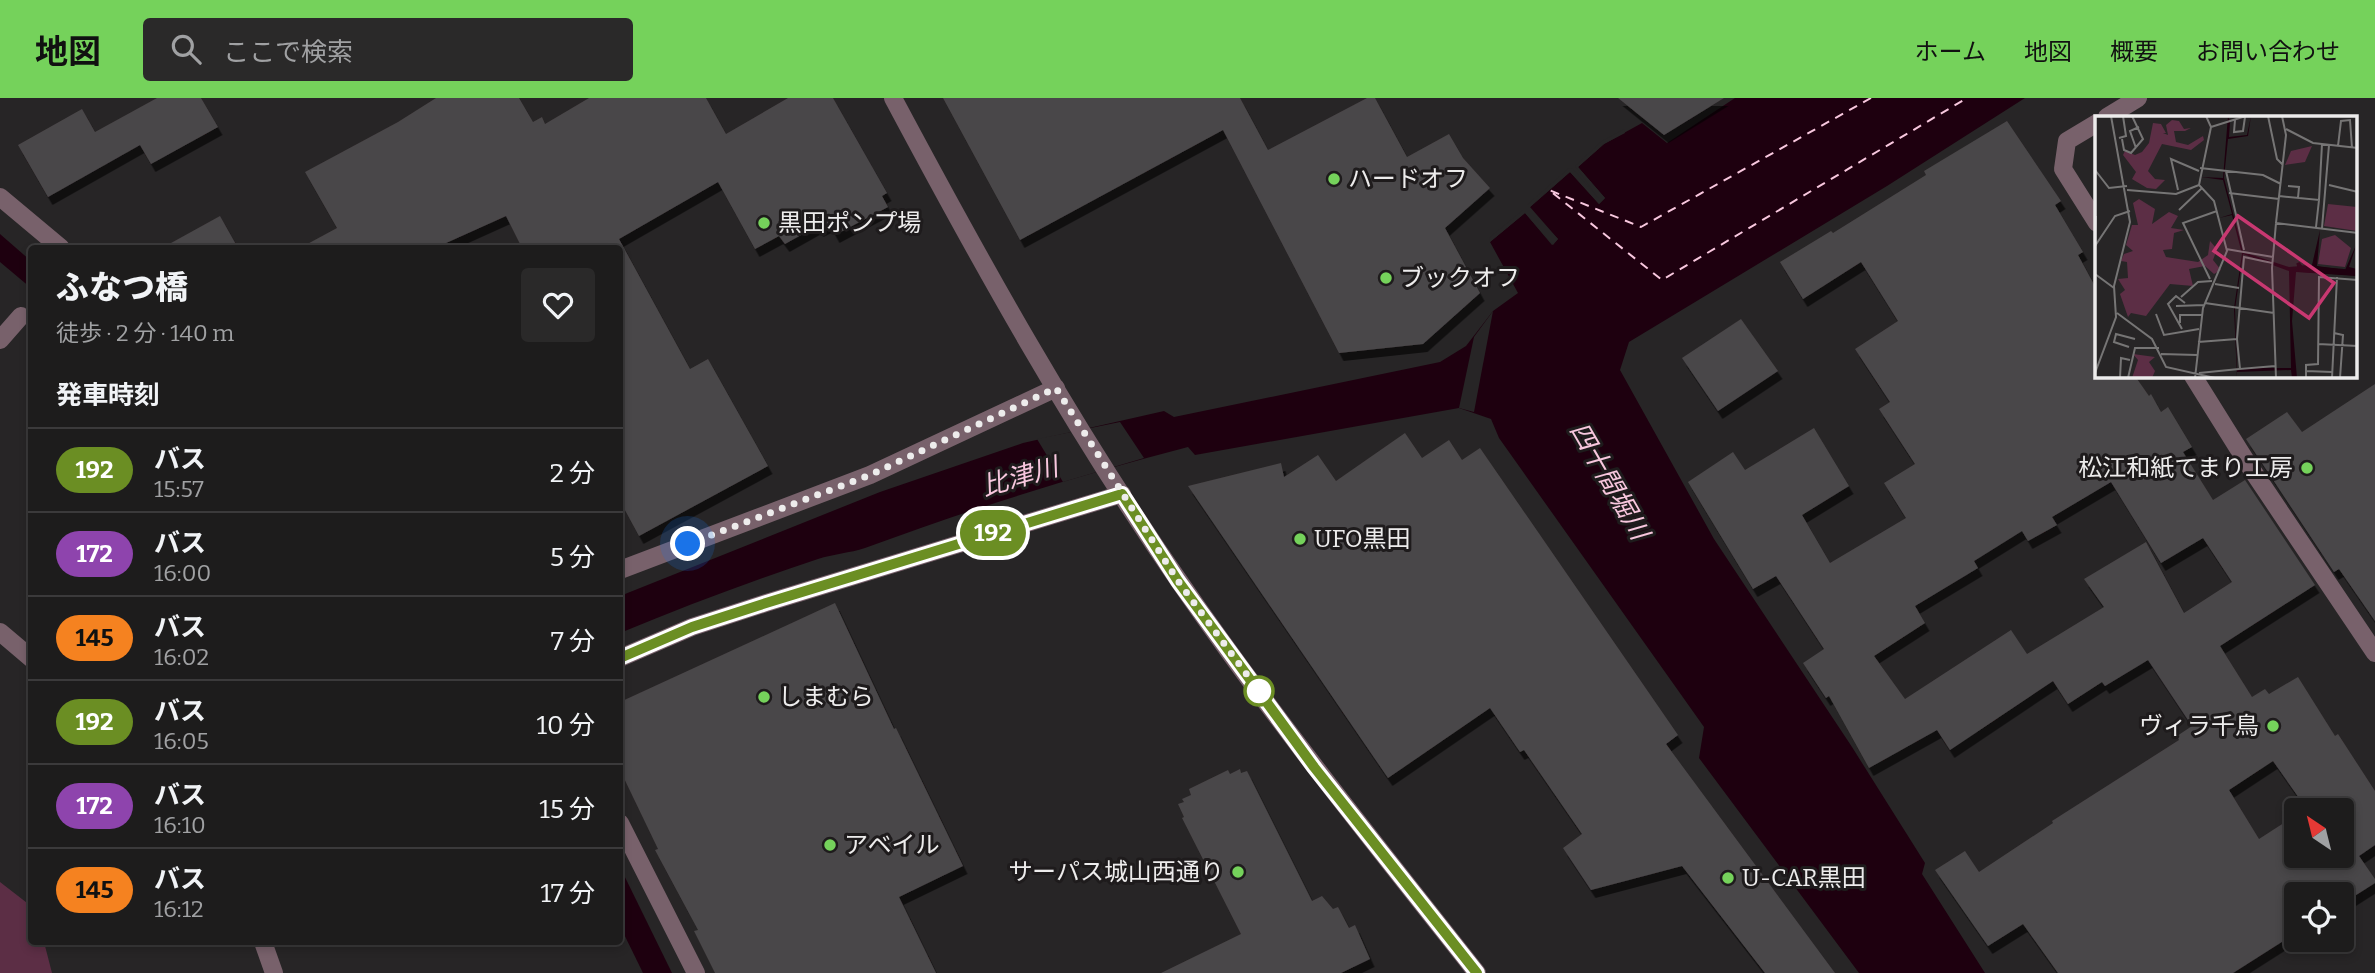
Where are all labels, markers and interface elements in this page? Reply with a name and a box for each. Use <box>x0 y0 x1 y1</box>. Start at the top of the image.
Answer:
search box <box>143 18 633 81</box>
icon: search <box>167 30 205 68</box>
text: 地図 <box>35 32 101 72</box>
text: ここで検索 <box>223 37 353 68</box>
text: ホーム <box>1915 38 1986 66</box>
text: 地図 <box>2024 38 2072 66</box>
text: 概要 <box>2110 38 2158 66</box>
text: お問い合わせ <box>2196 38 2340 66</box>
inset map <box>2095 116 2358 378</box>
place label: ハードオフ <box>1348 165 1468 193</box>
marker: ハードオフ <box>1326 171 1342 187</box>
place label: 黒田ポンプ場 <box>778 209 921 237</box>
marker: 黒田ポンプ場 <box>756 215 772 231</box>
place label: ブックオフ <box>1400 264 1520 292</box>
text: ふなつ橋 <box>56 268 188 308</box>
button: heart <box>521 268 595 342</box>
marker: ブックオフ <box>1378 270 1394 286</box>
text: 徒歩 · 2 分 · 140 m <box>56 319 234 347</box>
text: 発車時刻 <box>56 380 160 411</box>
water label: 四十間堀川 <box>1563 417 1656 548</box>
text: バス <box>154 444 206 475</box>
water label: 比津川 <box>978 451 1065 503</box>
place label: 松江和紙てまり工房 <box>2078 454 2293 482</box>
text: 192 <box>75 456 114 484</box>
text: 2 分 <box>550 458 595 489</box>
marker: 松江和紙てまり工房 <box>2299 460 2315 476</box>
text: 15:57 <box>154 475 204 503</box>
line badge: 192 <box>953 510 1033 556</box>
text: 192 <box>974 519 1012 547</box>
place label: UFO黒田 <box>1314 525 1411 553</box>
your location <box>670 526 705 561</box>
text: バス <box>154 528 206 559</box>
marker: UFO黒田 <box>1292 531 1308 547</box>
text: 172 <box>76 540 113 568</box>
text: 5 分 <box>550 542 595 573</box>
text: 16:00 <box>154 559 211 587</box>
text: バス <box>154 612 206 643</box>
text: 145 <box>75 624 114 652</box>
text: 7 分 <box>551 626 595 657</box>
text: 16:02 <box>154 643 209 671</box>
unlabelled marker <box>1244 676 1274 706</box>
place label: しまむら <box>778 683 874 711</box>
marker: しまむら <box>756 689 772 705</box>
text: バス <box>154 696 206 727</box>
text: 192 <box>75 708 114 736</box>
text: 10 分 <box>537 710 595 741</box>
place label: ヴィラ千鳥 <box>2139 712 2259 740</box>
marker: ヴィラ千鳥 <box>2265 718 2281 734</box>
text: 16:05 <box>154 727 209 755</box>
text: バス <box>154 780 206 811</box>
text: 172 <box>76 792 113 820</box>
text: 15 分 <box>539 794 595 825</box>
north arrow <box>2284 798 2354 868</box>
map controls <box>2284 798 2354 952</box>
text: 16:10 <box>154 811 206 839</box>
place label: アベイル <box>844 831 940 859</box>
marker: アベイル <box>822 837 838 853</box>
place label: サーパス城山西通り <box>1008 858 1224 886</box>
text: バス <box>154 864 206 895</box>
marker: サーパス城山西通り <box>1230 864 1246 880</box>
place label: U-CAR黒田 <box>1742 864 1866 892</box>
marker: U-CAR黒田 <box>1720 870 1736 886</box>
text: 145 <box>75 876 114 904</box>
text: 17 分 <box>540 878 595 909</box>
button: locate <box>2284 882 2354 952</box>
text: 16:12 <box>154 895 204 923</box>

